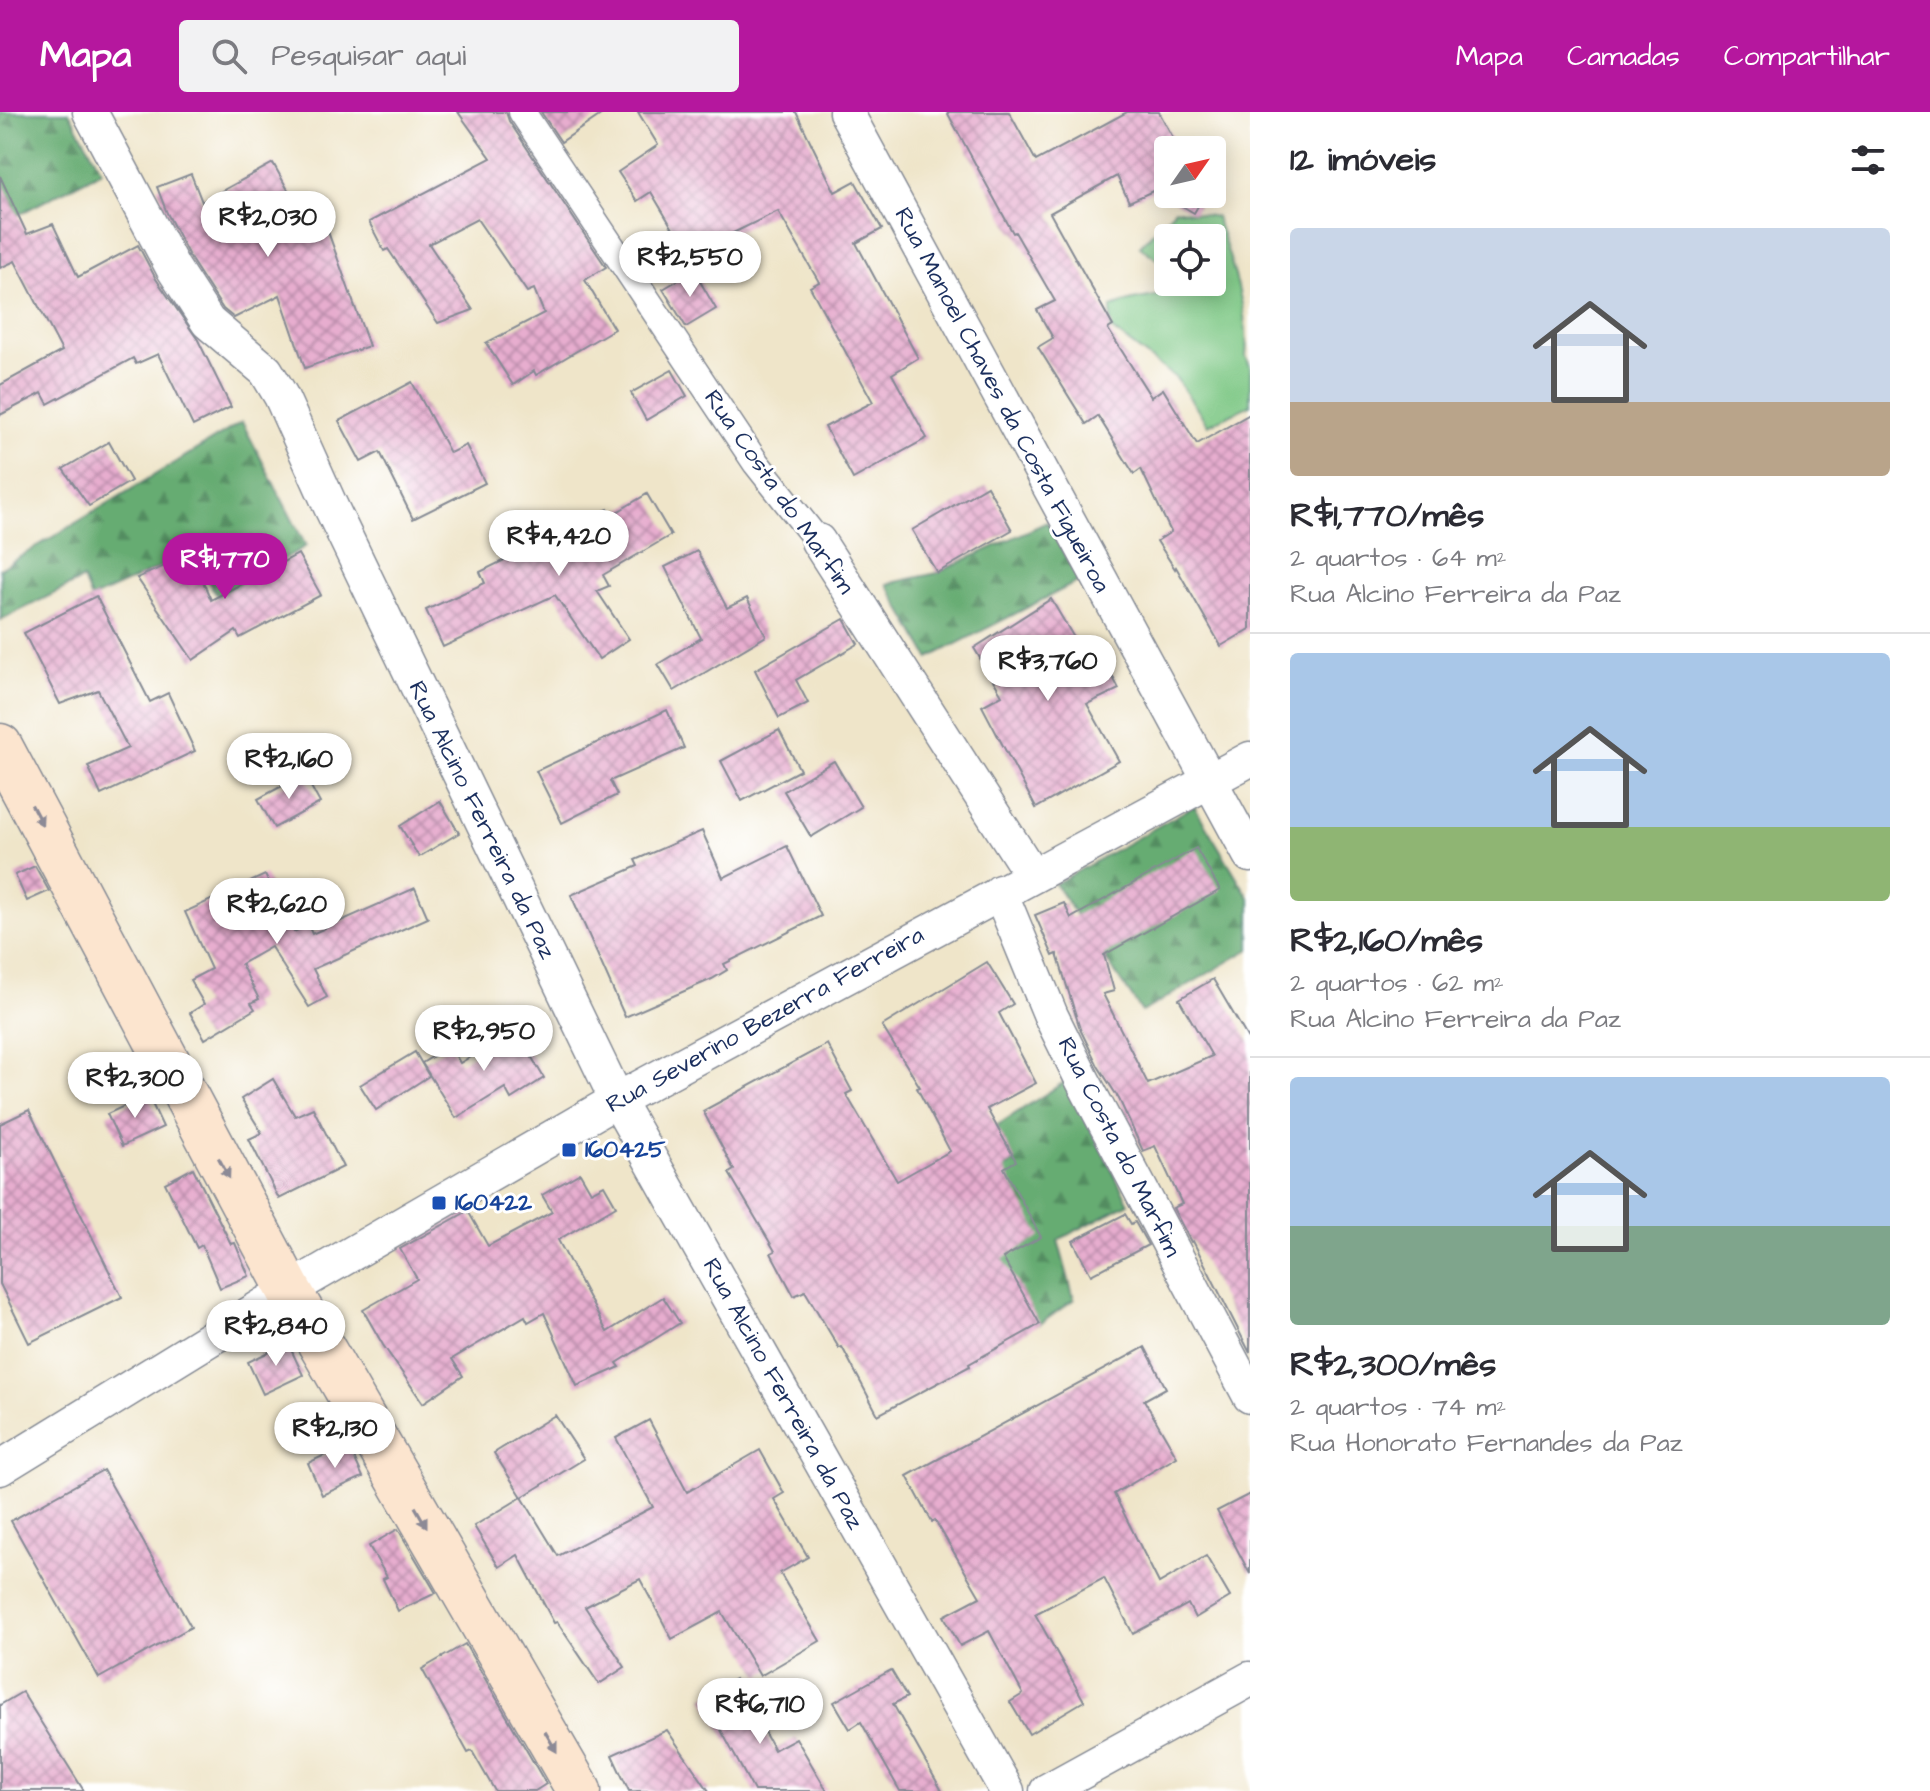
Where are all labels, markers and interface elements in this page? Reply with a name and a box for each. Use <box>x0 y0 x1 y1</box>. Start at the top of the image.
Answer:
search box <box>179 20 739 92</box>
text: Mapa <box>40 30 131 82</box>
icon: search <box>207 34 251 78</box>
text: Pesquisar aqui <box>271 35 466 77</box>
text: Mapa <box>1456 37 1523 76</box>
text: Camadas <box>1567 37 1680 76</box>
text: Compartilhar <box>1724 37 1890 76</box>
north arrow <box>1154 136 1226 208</box>
map controls <box>1154 136 1226 296</box>
text: 12 imóveis <box>1290 136 1436 184</box>
icon: filters <box>1846 138 1890 182</box>
pin: R$2,030 <box>194 191 342 259</box>
text: R$2,030 <box>219 199 317 235</box>
street label: Rua Manoel Chaves da Costa Figueiroa <box>885 201 1118 599</box>
button: locate <box>1154 224 1226 296</box>
pin: R$2,550 <box>616 231 764 299</box>
text: R$2,550 <box>637 239 743 275</box>
icon: home <box>1518 280 1662 424</box>
street label: Rua Costa do Marfim <box>696 383 863 601</box>
text: R$1,770/mês <box>1290 492 1484 540</box>
pin: R$4,420 <box>485 510 633 578</box>
text: R$4,420 <box>507 518 611 554</box>
pin: R$1,770 <box>151 533 299 601</box>
text: 2 quartos · 64 m² <box>1290 540 1506 576</box>
text: R$1,770 <box>180 541 270 577</box>
text: Rua Alcino Ferreira da Paz <box>1290 576 1621 612</box>
pin: R$3,760 <box>974 635 1122 703</box>
text: R$3,760 <box>998 643 1098 679</box>
street label: Rua Alcino Ferreira da Paz <box>400 675 564 965</box>
icon: home <box>1518 705 1662 849</box>
pin: R$2,160 <box>215 733 363 801</box>
text: R$2,160 <box>245 741 333 777</box>
one-way arrow <box>30 804 43 827</box>
pin: R$2,620 <box>203 878 351 946</box>
text: R$2,620 <box>227 886 327 922</box>
text: R$2,160/mês <box>1290 917 1483 965</box>
street label: Rua Severino Bezerra Ferreira <box>600 918 930 1122</box>
text: 2 quartos · 62 m² <box>1290 965 1504 1001</box>
text: Rua Alcino Ferreira da Paz <box>1290 1001 1621 1037</box>
pin: R$2,950 <box>410 1005 558 1073</box>
text: R$2,950 <box>433 1013 535 1049</box>
street label: Rua Costa do Marfim <box>1049 1031 1189 1263</box>
pin: R$2,300 <box>61 1052 209 1120</box>
text: R$2,300 <box>86 1060 184 1096</box>
icon: home <box>1518 1129 1662 1273</box>
place label: 160425 <box>585 1133 666 1167</box>
marker: 160425 <box>560 1141 578 1159</box>
one-way arrow <box>218 1157 231 1180</box>
place label: 160422 <box>455 1186 532 1220</box>
marker: 160422 <box>430 1194 448 1212</box>
street label: Rua Alcino Ferreira da Paz <box>694 1252 872 1536</box>
pin: R$2,840 <box>202 1300 350 1368</box>
text: R$2,840 <box>224 1308 328 1344</box>
text: R$2,300/mês <box>1290 1341 1496 1389</box>
text: 2 quartos · 74 m² <box>1290 1389 1506 1425</box>
pin: R$2,130 <box>261 1402 409 1470</box>
text: R$2,130 <box>292 1410 378 1446</box>
text: Rua Honorato Fernandes da Paz <box>1290 1425 1683 1461</box>
one-way arrow <box>413 1506 427 1528</box>
pin: R$6,710 <box>686 1678 834 1746</box>
text: R$6,710 <box>715 1686 805 1722</box>
one-way arrow <box>544 1731 558 1753</box>

